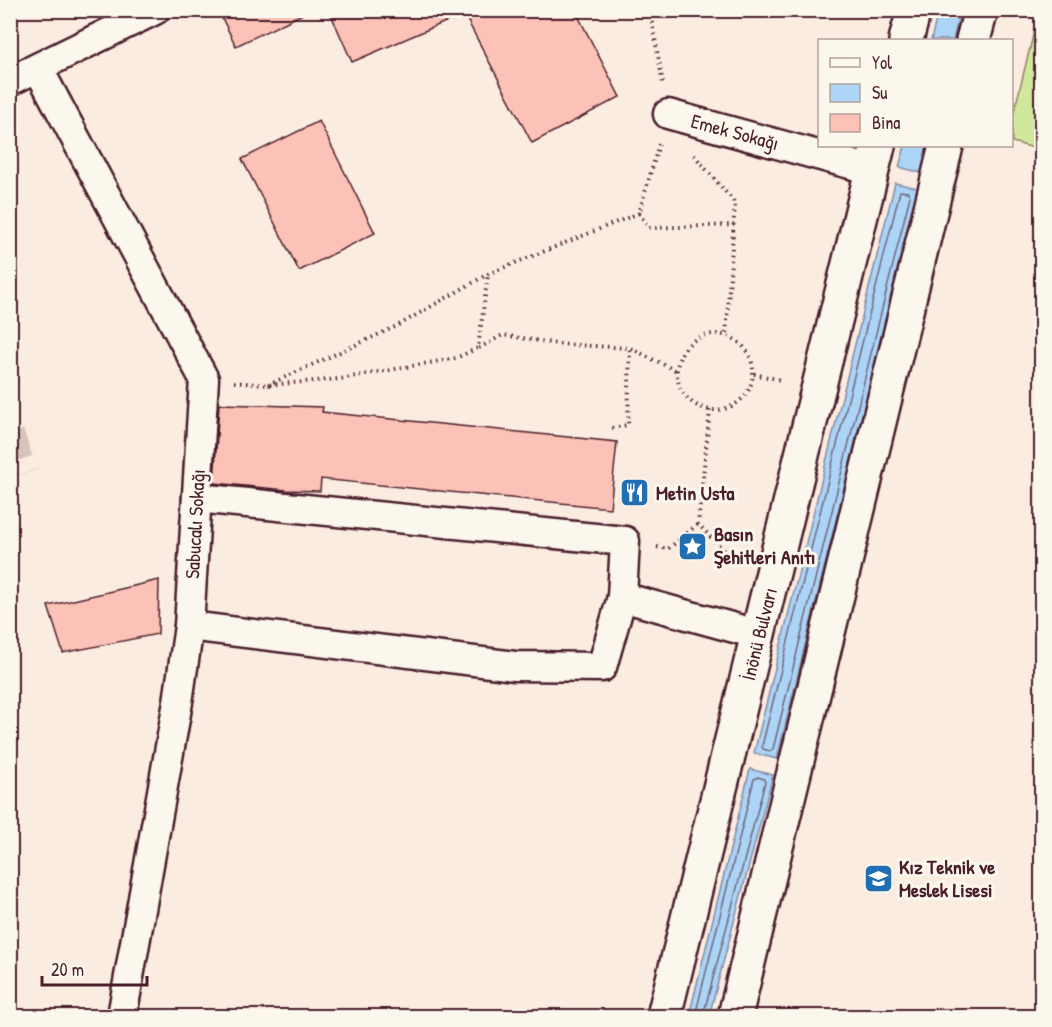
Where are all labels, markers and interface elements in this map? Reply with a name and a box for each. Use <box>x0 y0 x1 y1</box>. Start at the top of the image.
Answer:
legend <box>818 39 1013 147</box>
text: Yol <box>872 50 892 75</box>
text: Su <box>872 80 887 105</box>
street label: Emek Sokağı <box>688 107 782 156</box>
text: Bina <box>872 110 900 135</box>
street label: Sabucalı Sokağı <box>178 468 211 580</box>
restaurant icon: Metin Usta <box>619 477 651 509</box>
place label: Metin Usta <box>656 479 734 506</box>
place label: Basın Şehitleri Anıtı <box>714 520 816 570</box>
place icon: Basın Şehitleri Anıtı <box>677 530 709 562</box>
street label: İnönü Bulvarı <box>734 585 783 683</box>
place label: Kız Teknik ve Meslek Lisesi <box>899 853 995 903</box>
school or university icon: Kız Teknik ve Meslek Lisesi <box>862 862 894 894</box>
scale bar <box>42 949 147 987</box>
text: 20 m <box>51 957 84 982</box>

